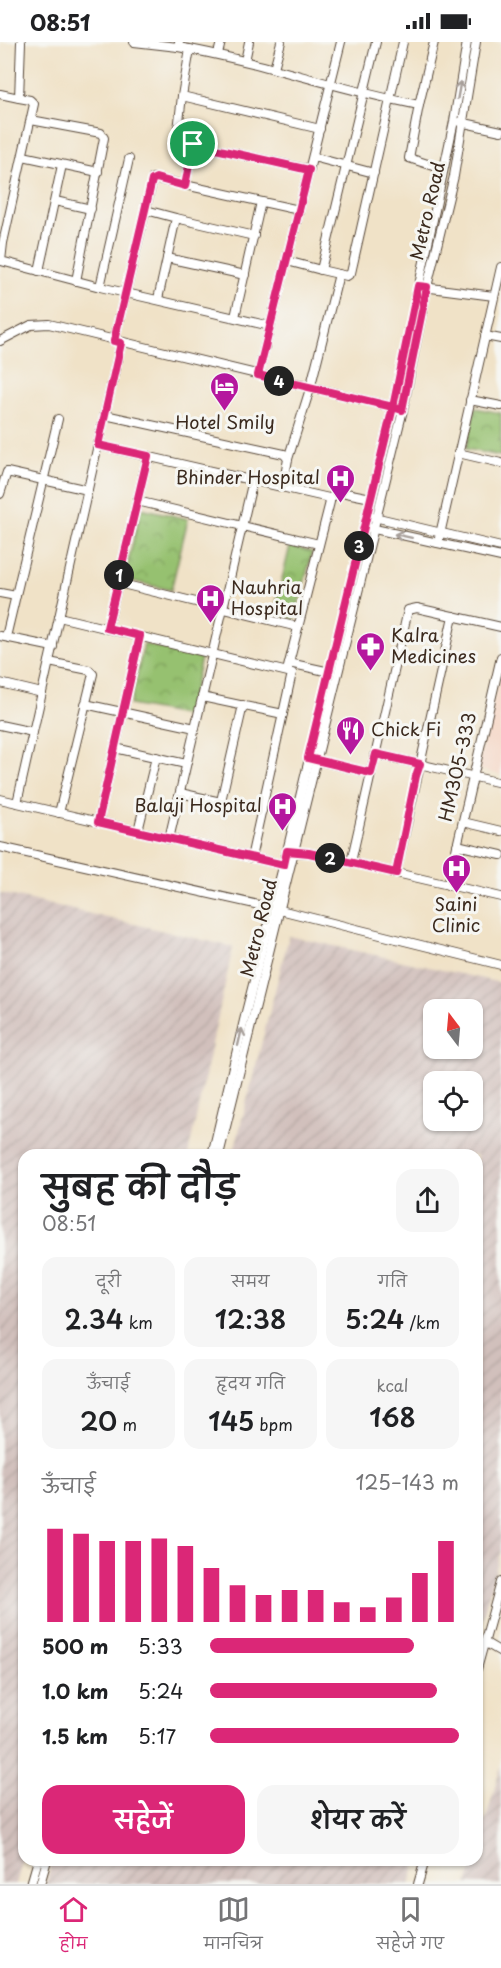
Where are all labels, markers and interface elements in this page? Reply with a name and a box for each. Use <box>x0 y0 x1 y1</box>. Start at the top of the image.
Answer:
text: 08:51 <box>30 5 90 38</box>
one-way arrow <box>454 81 465 100</box>
pin <box>167 118 218 169</box>
icon: arrive <box>176 127 209 160</box>
street label: Metro Road <box>402 159 451 263</box>
pin: 4 <box>264 366 294 396</box>
text: 4 <box>274 369 284 393</box>
hotel icon: Hotel Smily <box>209 370 241 412</box>
place label: Hotel Smily <box>175 408 275 435</box>
hospital icon: Bhinder Hospital <box>325 462 357 504</box>
place label: Bhinder Hospital <box>176 463 320 490</box>
one-way arrow <box>394 529 413 541</box>
pin: 3 <box>344 531 374 561</box>
text: 3 <box>354 534 364 558</box>
pin: 1 <box>104 560 134 590</box>
text: 1 <box>115 563 123 587</box>
place label: Nauhria Hospital <box>231 573 303 621</box>
hospital icon: Nauhria Hospital <box>194 582 226 624</box>
place label: Kalra Medicines <box>391 621 476 669</box>
pharmacy icon: Kalra Medicines <box>354 630 386 672</box>
street label: HM305-333 <box>431 709 482 824</box>
restaurant icon: Chick Fi <box>334 714 366 756</box>
place label: Chick Fi <box>371 715 441 742</box>
hospital icon: Balaji Hospital <box>267 790 299 832</box>
place label: Balaji Hospital <box>134 791 262 818</box>
pin: 2 <box>315 843 345 873</box>
text: 2 <box>324 846 336 870</box>
hospital icon: Saini Clinic <box>440 852 472 894</box>
street label: Metro Road <box>232 876 283 980</box>
place label: Saini Clinic <box>432 890 480 938</box>
north arrow <box>423 999 483 1059</box>
map controls <box>423 999 483 1131</box>
one-way arrow <box>234 1028 246 1047</box>
button: locate <box>423 1071 483 1131</box>
text: सुबह की दौड़ <box>42 1160 238 1210</box>
button: share <box>396 1169 459 1232</box>
text: 08:51 <box>42 1208 96 1238</box>
text: दूरी <box>96 1268 121 1292</box>
text: समय <box>231 1268 270 1292</box>
text: गति <box>378 1268 407 1292</box>
text: 2.34 <box>64 1299 123 1338</box>
text: 12:38 <box>215 1299 286 1338</box>
text: 5:24 <box>345 1299 404 1338</box>
text: km <box>123 1310 153 1334</box>
text: /km <box>404 1310 440 1334</box>
text: ऊँचाई <box>87 1370 130 1394</box>
text: हृदय गति <box>216 1370 285 1394</box>
text: kcal <box>377 1373 408 1397</box>
text: 168 <box>369 1397 416 1436</box>
text: 20 <box>80 1401 117 1440</box>
text: 145 <box>208 1401 254 1440</box>
text: m <box>117 1412 137 1436</box>
text: bpm <box>254 1412 293 1436</box>
text: 125–143 m <box>355 1467 459 1497</box>
text: ऊँचाई <box>42 1470 96 1500</box>
text: 500 m <box>42 1631 109 1661</box>
text: 5:33 <box>138 1631 183 1661</box>
text: 1.0 km <box>42 1676 109 1706</box>
text: 5:24 <box>138 1676 183 1706</box>
text: 1.5 km <box>42 1721 108 1751</box>
text: 5:17 <box>138 1721 176 1751</box>
button: सहेजें <box>42 1785 245 1854</box>
button: शेयर करें <box>257 1785 459 1854</box>
tab: होम <box>57 1893 90 1961</box>
tab: मानचित्र <box>204 1893 263 1961</box>
tab: सहेजे गए <box>376 1893 444 1961</box>

